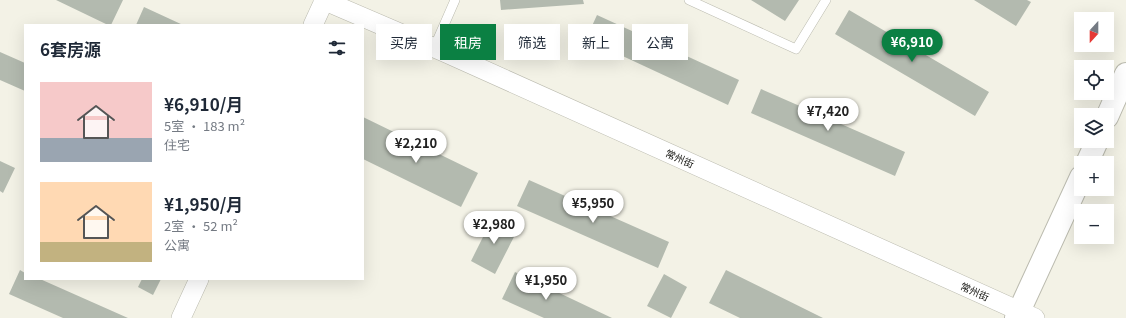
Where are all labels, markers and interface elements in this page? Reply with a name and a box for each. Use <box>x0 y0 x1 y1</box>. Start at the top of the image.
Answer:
north arrow <box>1074 12 1114 52</box>
map controls <box>1074 12 1114 244</box>
chip: 买房 <box>376 24 432 60</box>
chip: 租房 <box>440 24 496 60</box>
chip: 筛选 <box>504 24 560 60</box>
chip: 新上 <box>568 24 624 60</box>
chip: 公寓 <box>632 24 688 60</box>
pin: ¥6,910 <box>879 29 945 63</box>
text: ¥6,910 <box>891 32 933 51</box>
text: 6套房源 <box>40 36 101 61</box>
icon: filters <box>326 37 348 59</box>
button: locate <box>1074 60 1114 100</box>
text: ¥6,910/月 <box>164 91 243 116</box>
icon: home <box>72 98 120 146</box>
pin: ¥7,420 <box>795 98 861 132</box>
text: ¥7,420 <box>807 101 849 120</box>
button: layers <box>1074 108 1114 148</box>
text: 5室 · 183 m² <box>164 116 245 135</box>
pin: ¥2,210 <box>383 130 449 164</box>
text: ¥2,210 <box>395 133 437 152</box>
text: 住宅 <box>164 135 190 154</box>
street label: 常州街 <box>663 145 697 171</box>
button: + <box>1074 156 1114 196</box>
pin: ¥5,950 <box>560 190 626 224</box>
text: ¥1,950/月 <box>164 191 243 216</box>
text: ¥5,950 <box>572 193 614 212</box>
icon: home <box>72 198 120 246</box>
button: − <box>1074 204 1114 244</box>
pin: ¥2,980 <box>461 211 527 245</box>
text: ¥2,980 <box>473 214 515 233</box>
text: 2室 · 52 m² <box>164 216 238 235</box>
text: 公寓 <box>164 235 190 254</box>
pin: ¥1,950 <box>513 267 579 301</box>
text: ¥1,950 <box>525 270 567 289</box>
street label: 常州街 <box>958 278 992 304</box>

